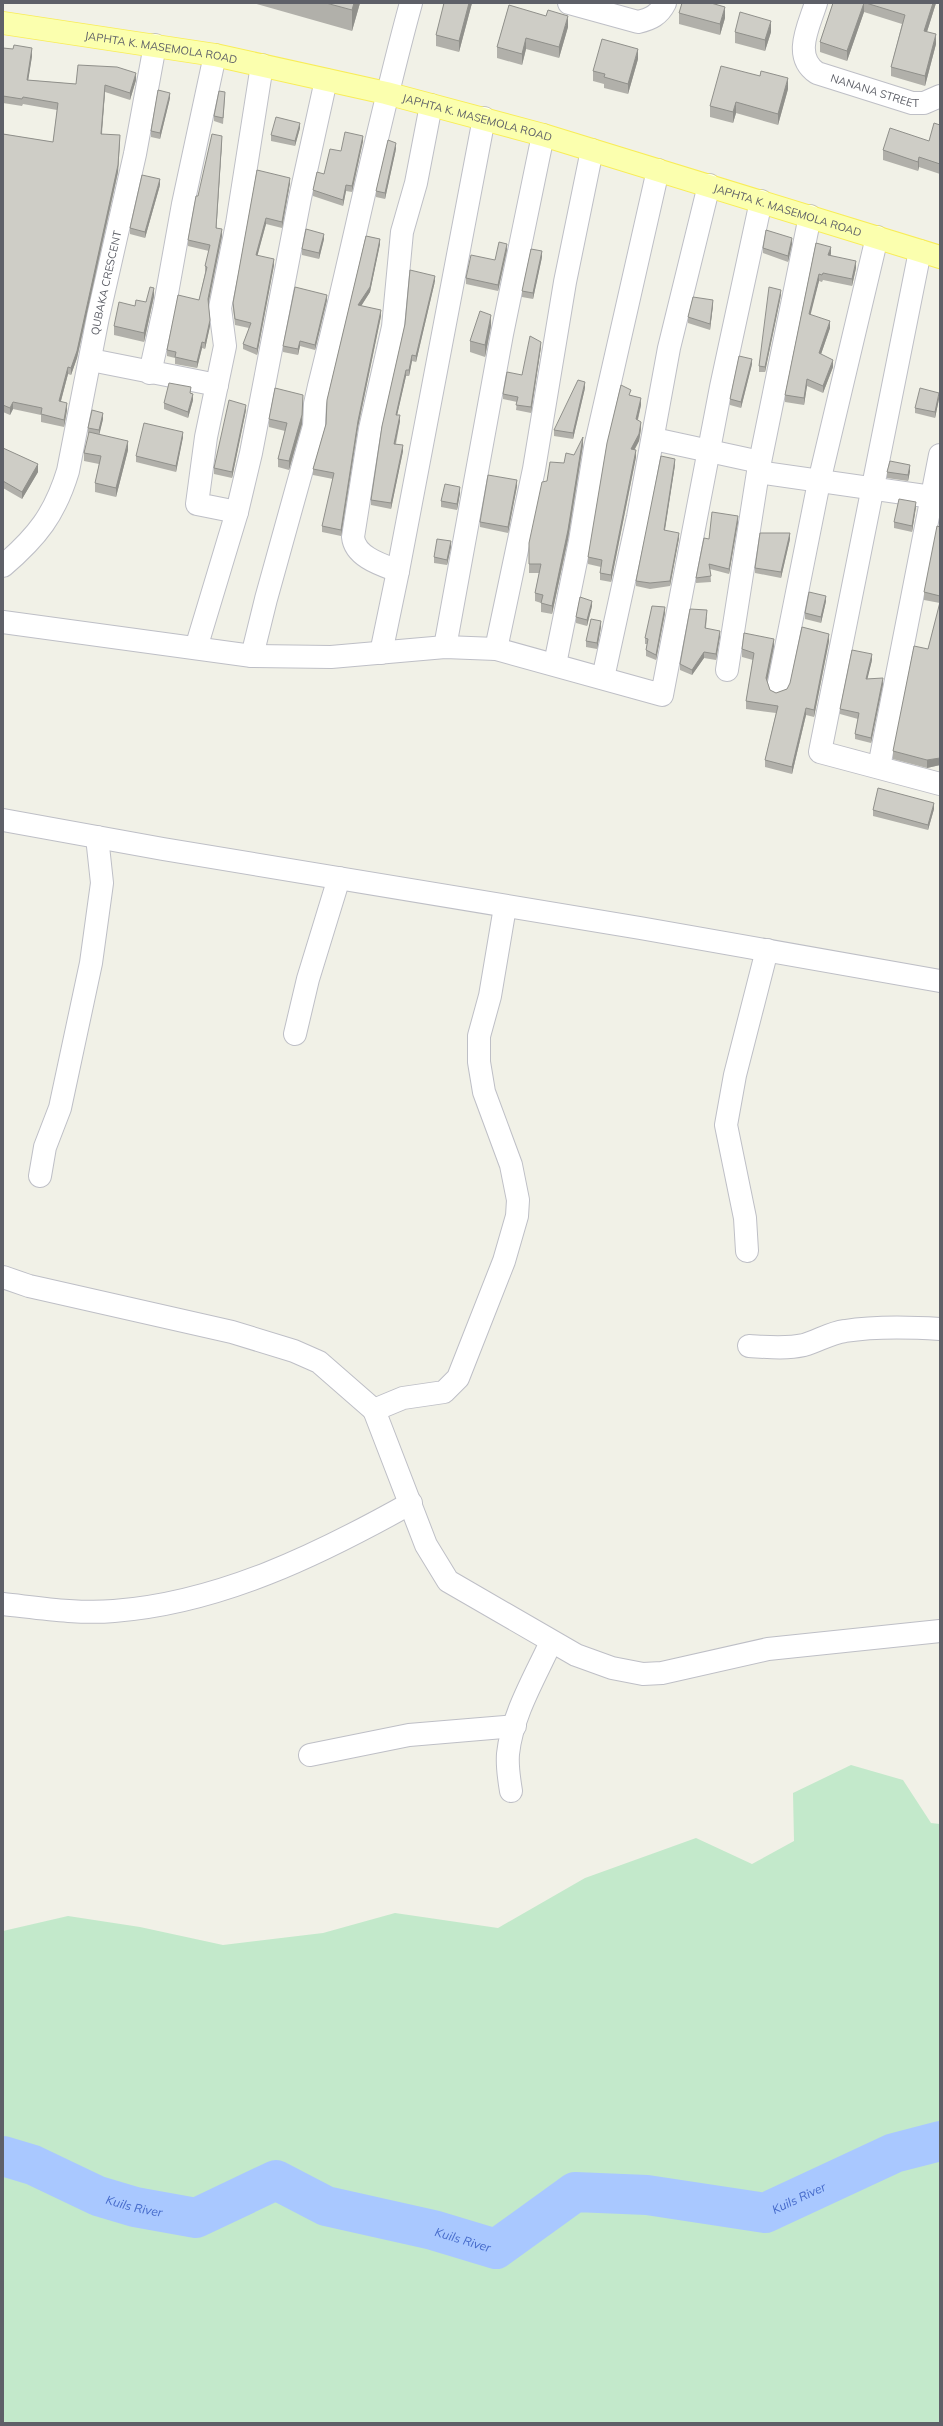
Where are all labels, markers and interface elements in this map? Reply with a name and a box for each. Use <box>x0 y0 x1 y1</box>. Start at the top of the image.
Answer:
street label: JAPHTA K. MASEMOLA ROAD <box>84 28 239 67</box>
street label: NANANA STREET <box>829 71 920 110</box>
street label: JAPHTA K. MASEMOLA ROAD <box>401 91 554 144</box>
street label: JAPHTA K. MASEMOLA ROAD <box>712 181 863 240</box>
street label: QUBAKA CRESCENT <box>88 229 124 336</box>
water label: Kuils River <box>769 2178 828 2216</box>
water label: Kuils River <box>104 2191 164 2219</box>
water label: Kuils River <box>433 2224 494 2255</box>

